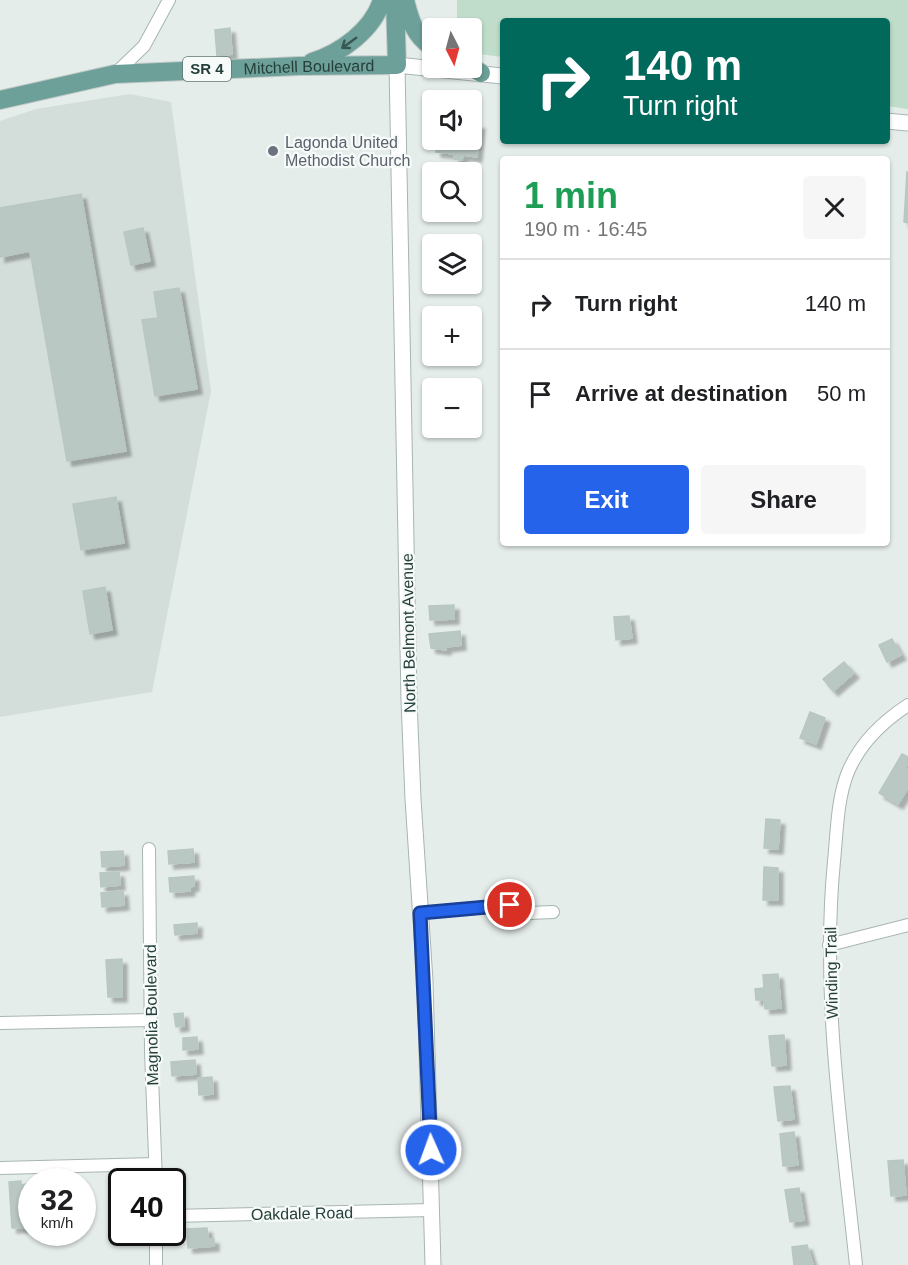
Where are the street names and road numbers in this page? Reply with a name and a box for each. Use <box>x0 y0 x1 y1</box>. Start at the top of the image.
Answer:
road number: SR 4 <box>183 57 231 81</box>
street label: Mitchell Boulevard <box>243 57 374 77</box>
street label: North Belmont Avenue <box>399 553 418 713</box>
street label: Winding Trail <box>822 927 841 1019</box>
street label: Magnolia Boulevard <box>142 944 161 1086</box>
street label: Oakdale Road <box>251 1204 353 1223</box>

